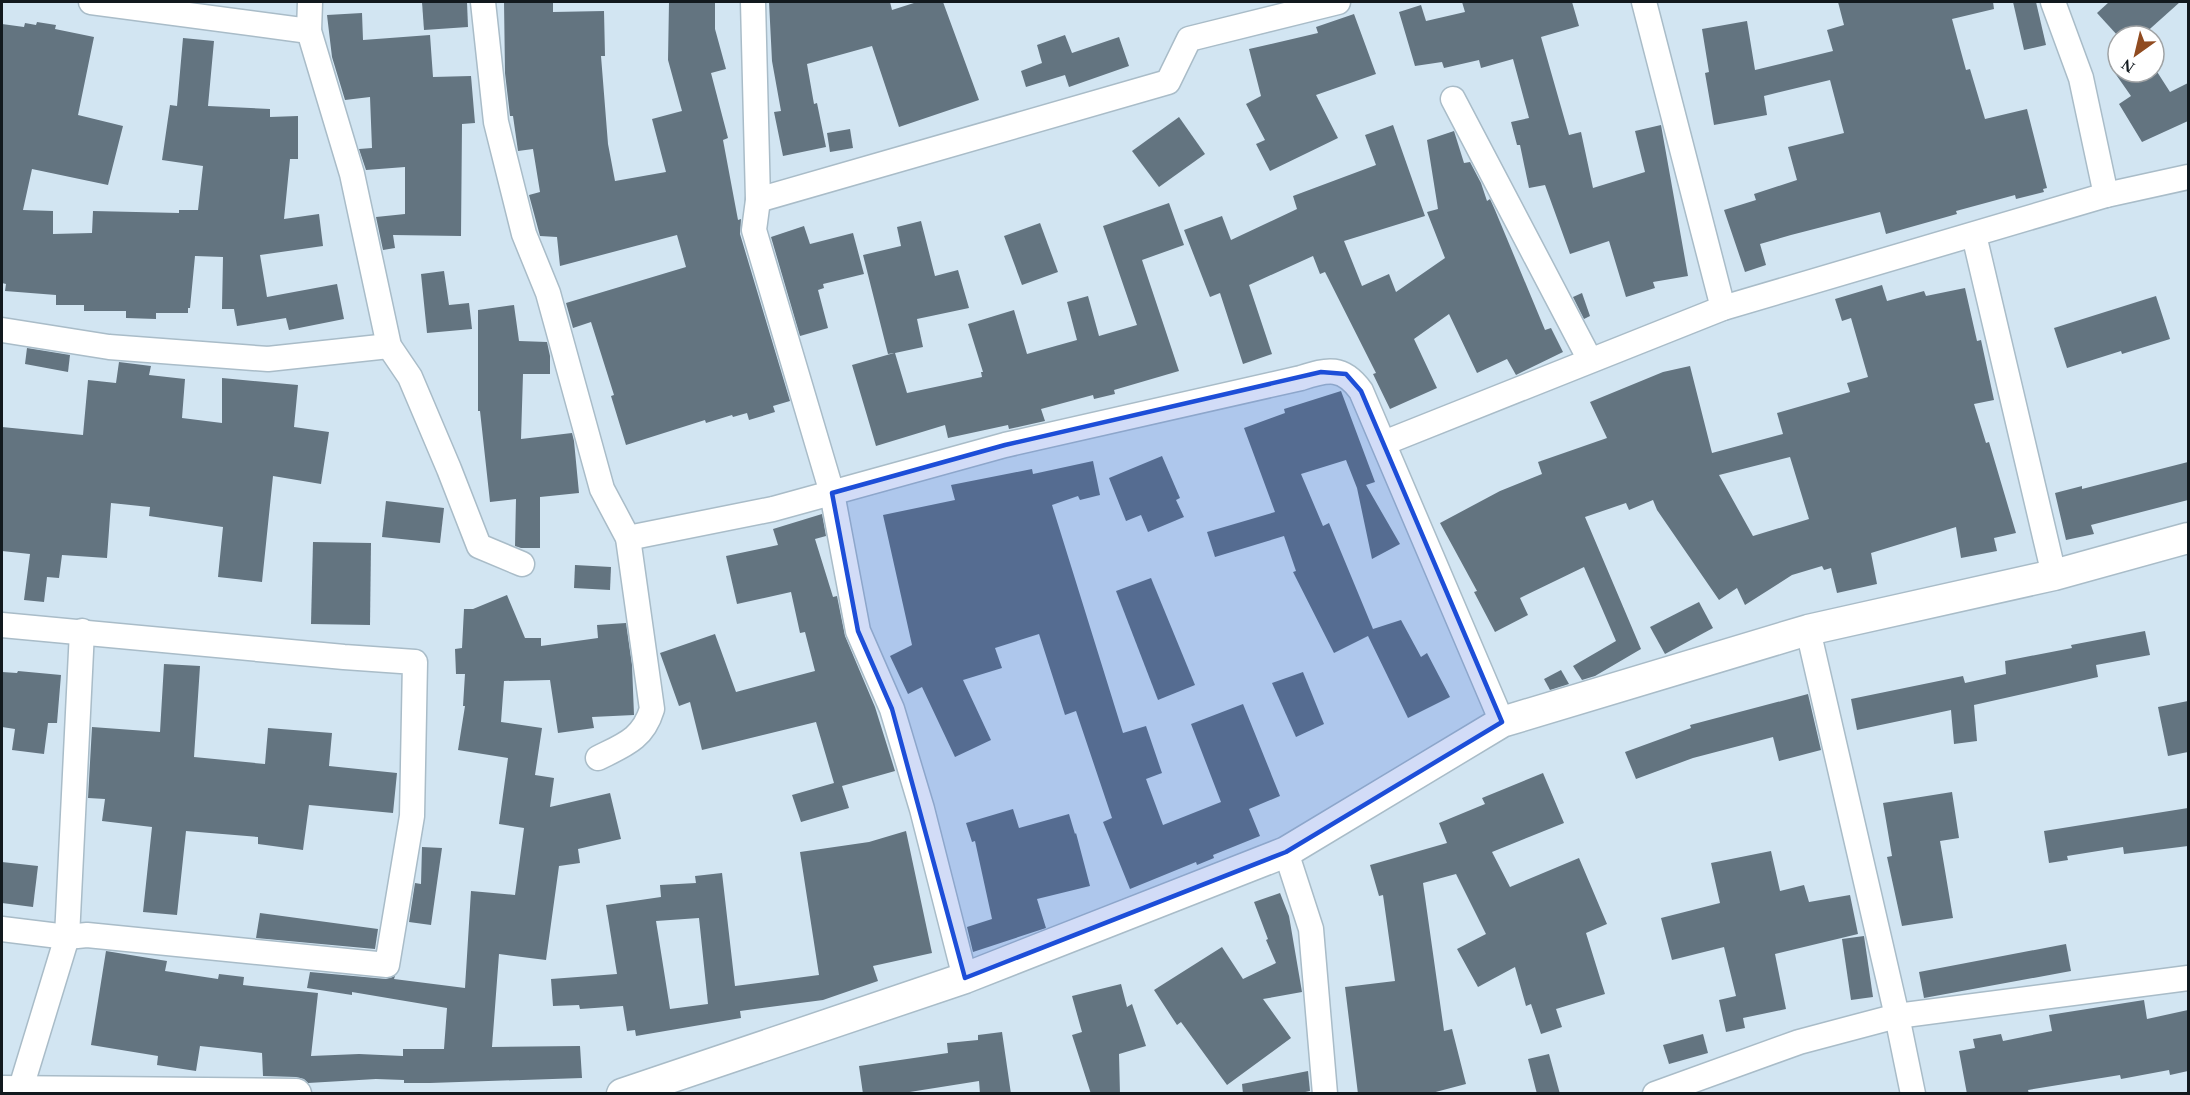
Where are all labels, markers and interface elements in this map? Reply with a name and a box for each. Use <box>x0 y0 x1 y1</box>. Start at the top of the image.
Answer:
north arrow <box>2106 24 2166 84</box>
text: N <box>2118 55 2137 76</box>

